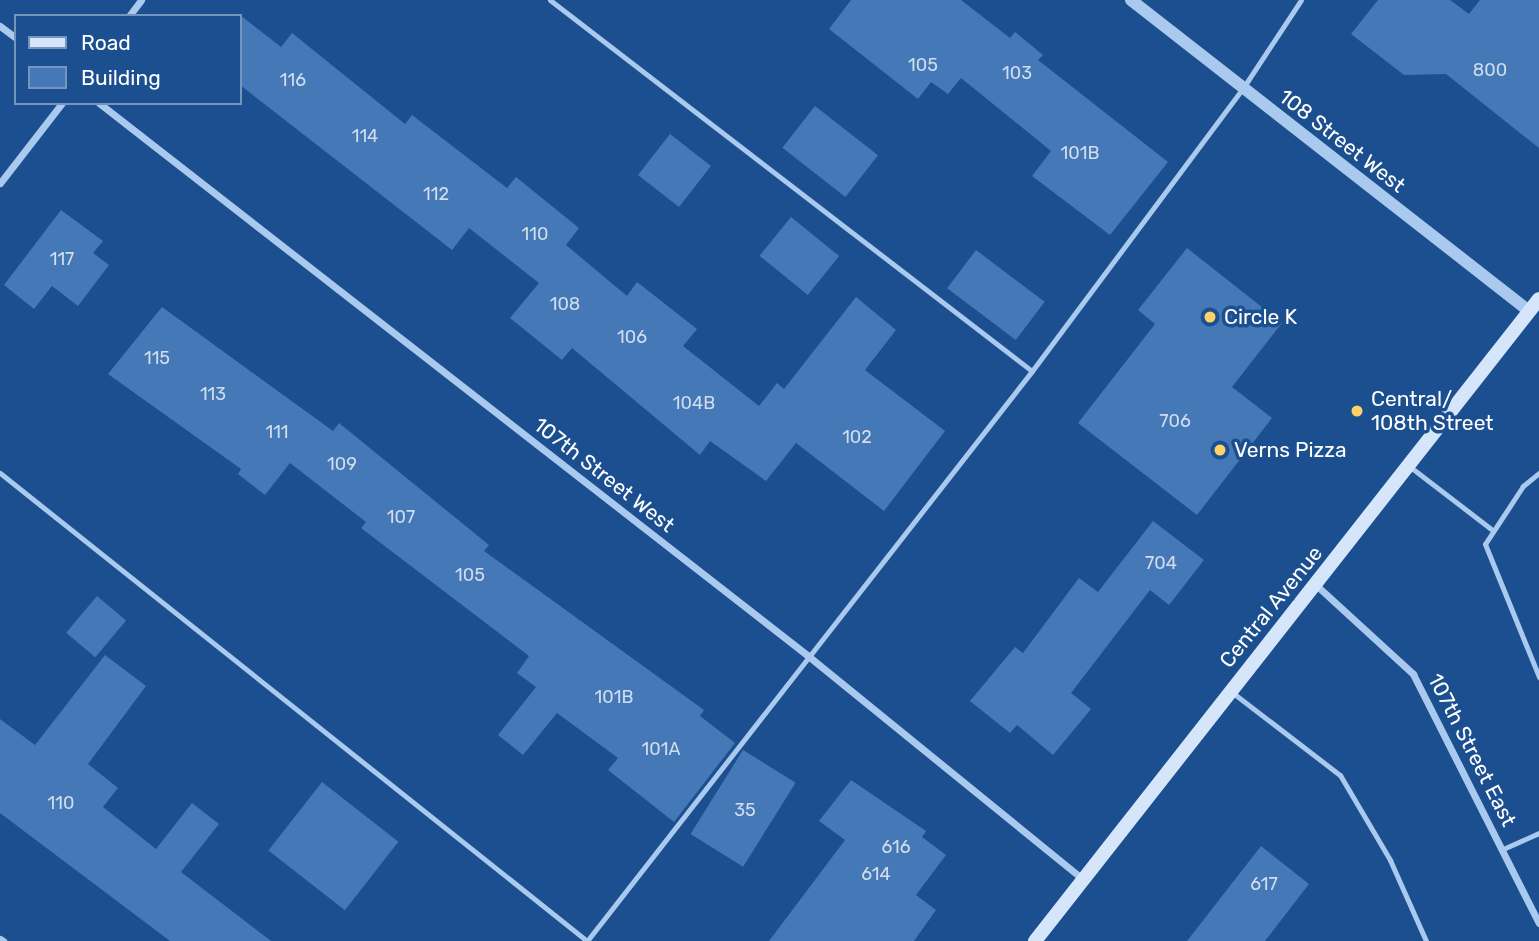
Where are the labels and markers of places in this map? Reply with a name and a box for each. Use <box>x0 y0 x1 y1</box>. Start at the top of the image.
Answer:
place label: Circle K <box>1224 304 1297 330</box>
marker: Circle K <box>1202 309 1218 325</box>
place label: Central/ 108th Street <box>1371 386 1494 436</box>
marker: Central/ 108th Street <box>1349 403 1365 419</box>
place label: Verns Pizza <box>1234 437 1347 463</box>
marker: Verns Pizza <box>1212 442 1228 458</box>

